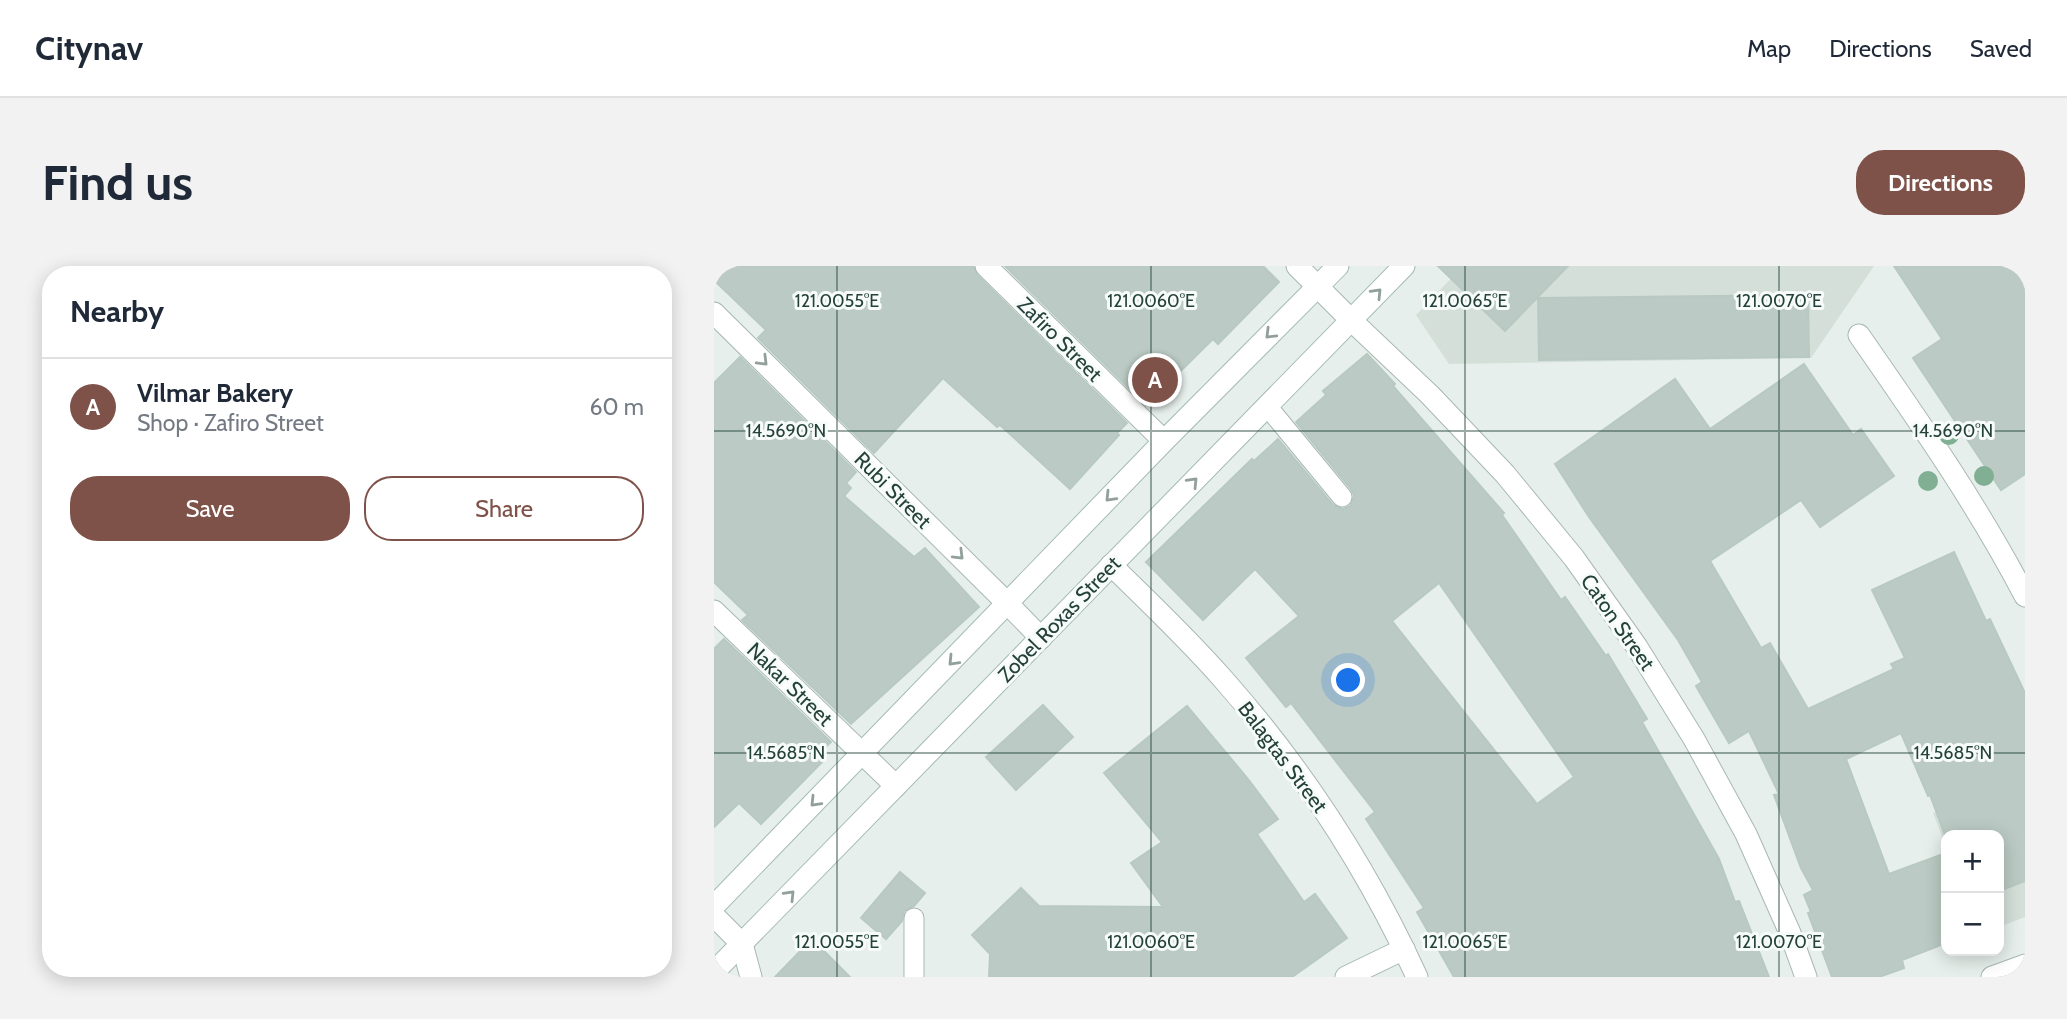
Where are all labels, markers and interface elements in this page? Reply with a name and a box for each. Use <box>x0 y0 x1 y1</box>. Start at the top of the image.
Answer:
text: Citynav <box>35 28 143 68</box>
text: Map <box>1747 34 1791 63</box>
text: Directions <box>1829 34 1932 63</box>
text: Saved <box>1970 34 2032 63</box>
button: Directions <box>1856 150 2025 215</box>
text: Find us <box>42 153 193 212</box>
one-way arrow <box>1369 288 1382 301</box>
text: 121.0055°E <box>795 290 879 312</box>
text: 121.0060°E <box>1107 290 1195 312</box>
text: 121.0065°E <box>1423 290 1507 312</box>
text: 121.0070°E <box>1736 290 1822 312</box>
street label: Zafiro Street <box>1013 292 1107 386</box>
text: Nearby <box>70 293 164 330</box>
one-way arrow <box>1265 326 1278 339</box>
one-way arrow <box>754 352 767 365</box>
pin: A <box>1132 354 1178 406</box>
text: Vilmar Bakery <box>137 377 293 409</box>
text: A <box>86 393 100 421</box>
text: 60 m <box>590 393 644 421</box>
text: Shop · Zafiro Street <box>137 409 324 437</box>
text: 14.5690°N <box>746 420 826 442</box>
text: 14.5690°N <box>1913 420 1993 442</box>
street label: Rubi Street <box>849 446 937 534</box>
button: Save <box>70 476 350 541</box>
button: Share <box>364 476 644 541</box>
one-way arrow <box>1185 477 1198 490</box>
one-way arrow <box>1106 489 1119 502</box>
one-way arrow <box>951 547 964 560</box>
street label: Zobel Roxas Street <box>993 551 1125 687</box>
street label: Caton Street <box>1576 569 1660 675</box>
street label: Nakar Street <box>742 637 838 731</box>
one-way arrow <box>948 653 961 666</box>
your location <box>1331 663 1365 697</box>
street label: Balagtas Street <box>1233 696 1333 818</box>
text: 14.5685°N <box>747 742 825 764</box>
text: 14.5685°N <box>1914 742 1992 764</box>
one-way arrow <box>810 794 823 807</box>
map controls <box>1941 830 2004 956</box>
button: + <box>1941 830 2004 893</box>
one-way arrow <box>781 891 794 904</box>
button: − <box>1941 893 2004 956</box>
text: 121.0055°E <box>795 931 879 953</box>
text: 121.0060°E <box>1107 931 1195 953</box>
text: 121.0065°E <box>1423 931 1507 953</box>
text: 121.0070°E <box>1736 931 1822 953</box>

